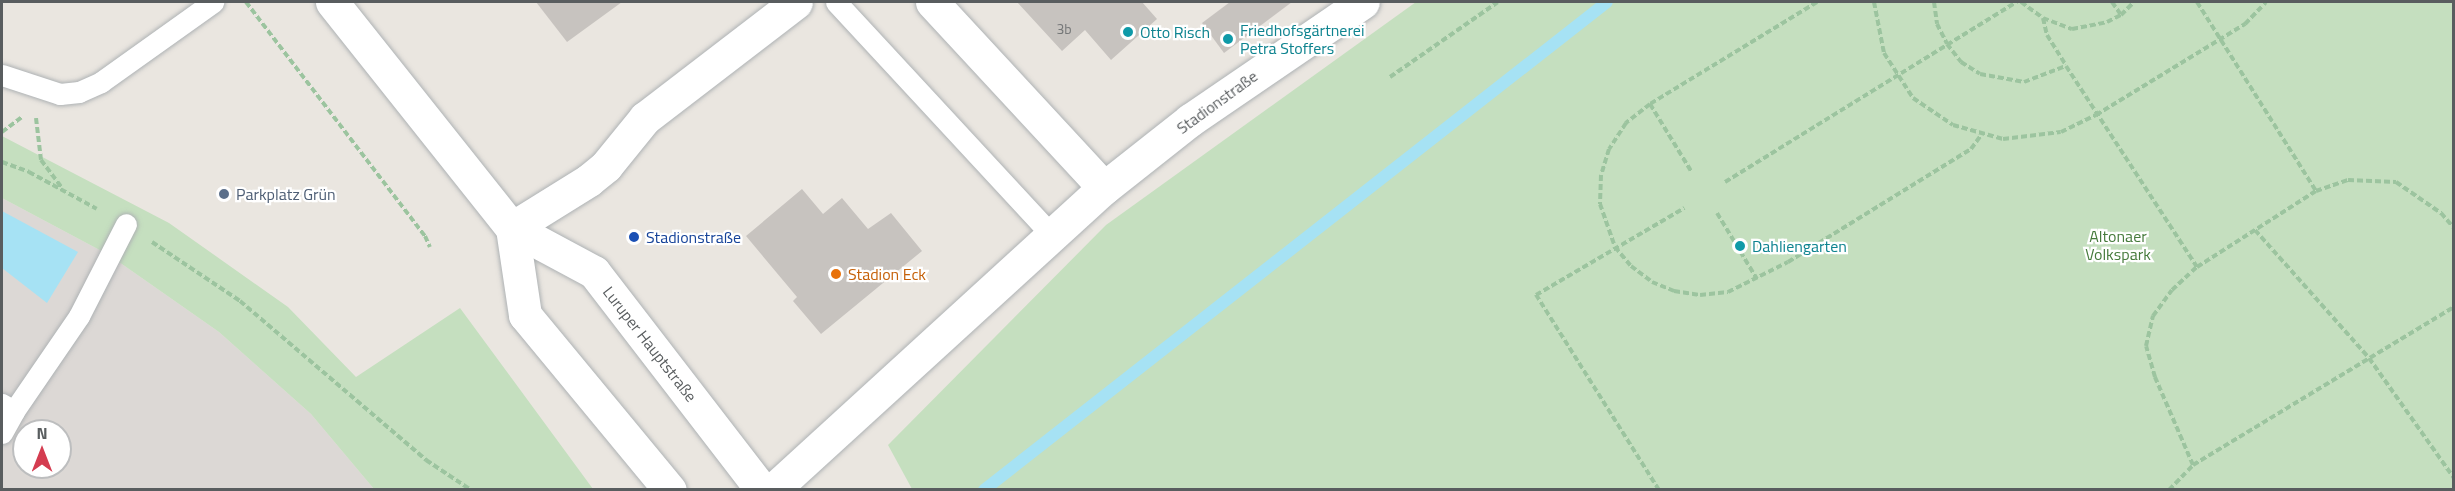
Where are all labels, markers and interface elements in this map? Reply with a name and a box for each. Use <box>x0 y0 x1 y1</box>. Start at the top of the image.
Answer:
place label: Friedhofsgärtnerei Petra Stoffers <box>1240 20 1364 58</box>
house number: 3b <box>1056 21 1072 37</box>
place label: Otto Risch <box>1140 22 1210 42</box>
marker: Otto Risch <box>1121 25 1135 39</box>
marker: Friedhofsgärtnerei Petra Stoffers <box>1221 32 1235 46</box>
street label: Stadionstraße <box>1173 66 1261 138</box>
place label: Parkplatz Grün <box>236 184 336 204</box>
marker: Parkplatz Grün <box>217 187 231 201</box>
park label: Altonaer Volkspark <box>2085 226 2151 264</box>
place label: Stadionstraße <box>646 227 741 247</box>
marker: Stadionstraße <box>627 230 641 244</box>
place label: Dahliengarten <box>1752 236 1847 256</box>
marker: Dahliengarten <box>1733 239 1747 253</box>
place label: Stadion Eck <box>848 264 926 284</box>
marker: Stadion Eck <box>829 267 843 281</box>
street label: Luruper Hauptstraße <box>599 283 701 405</box>
north arrow <box>12 419 72 479</box>
text: N <box>36 421 48 445</box>

